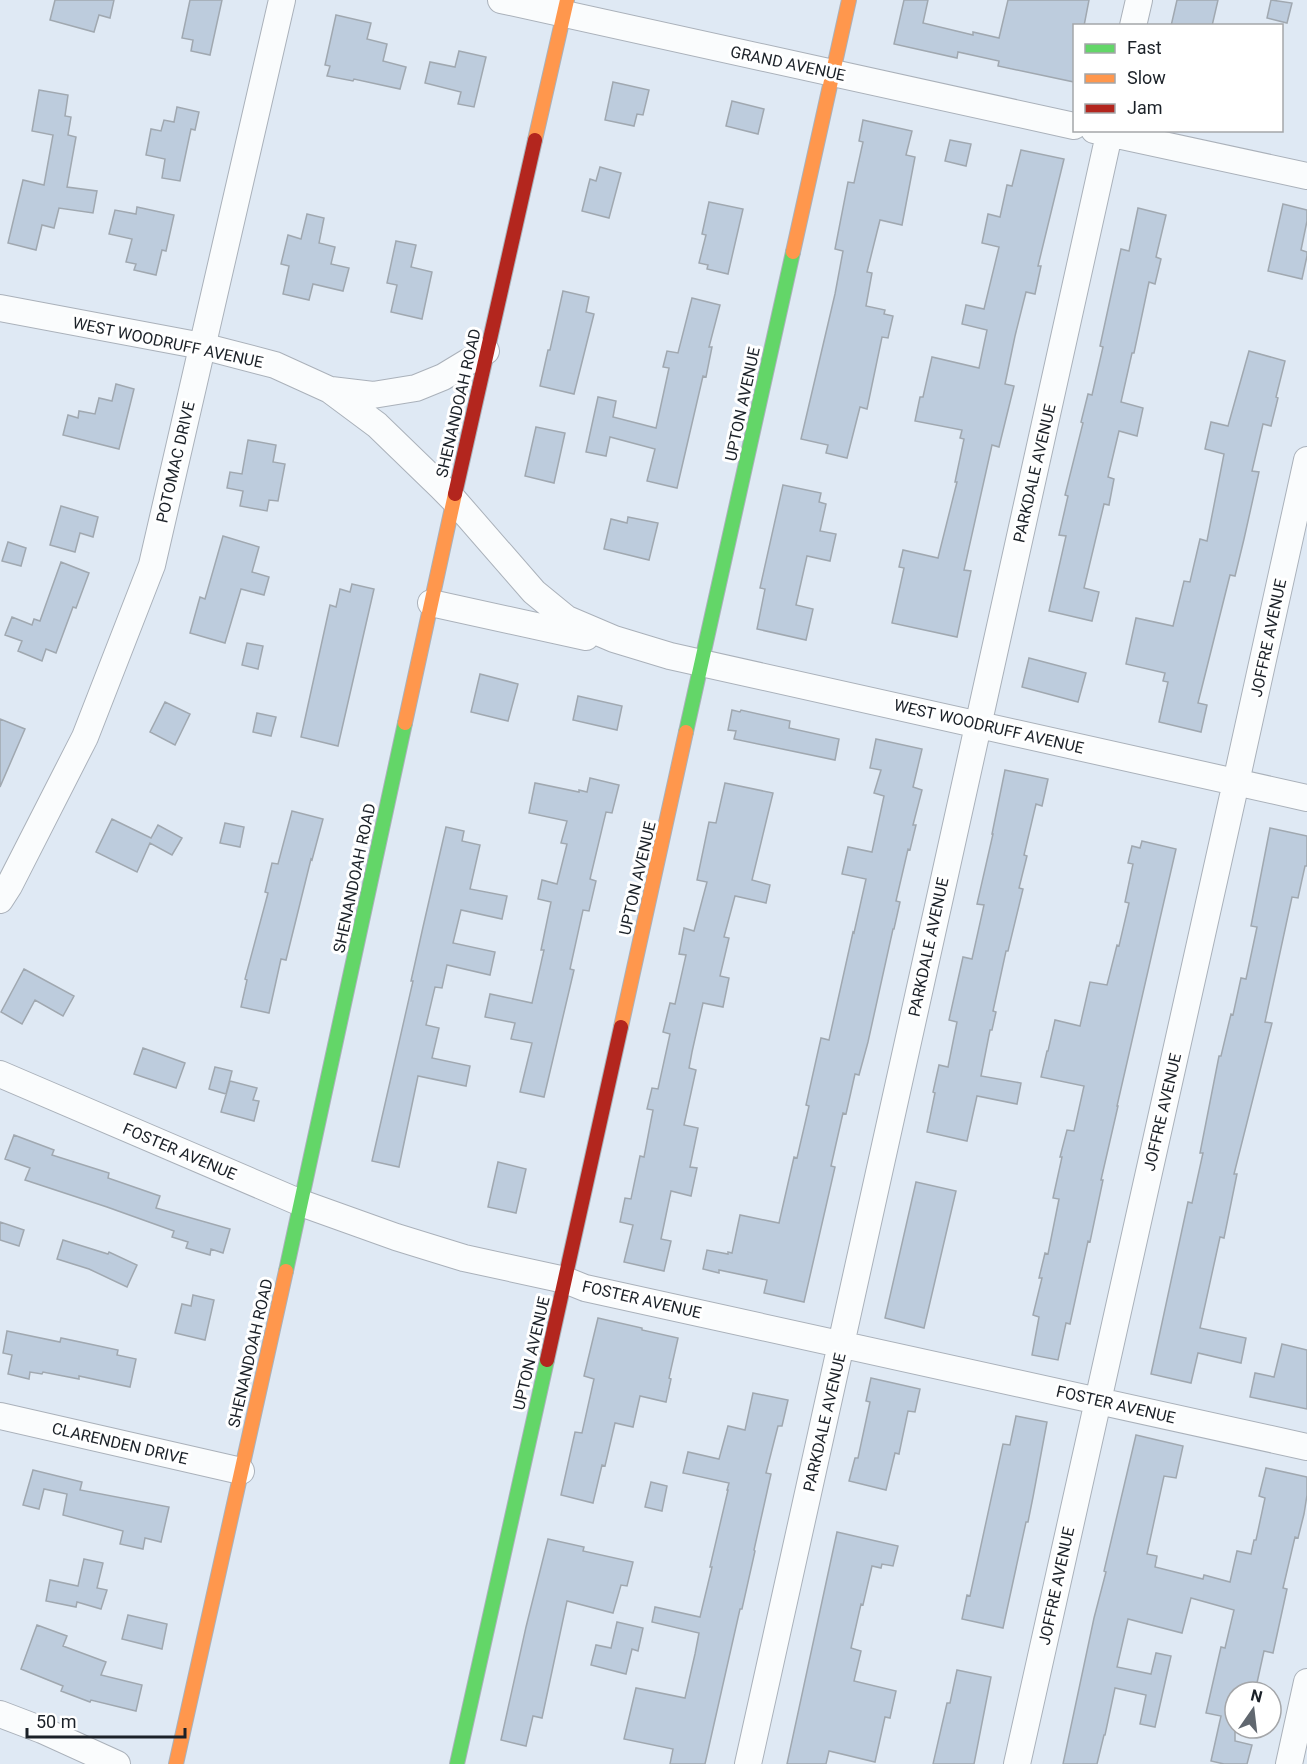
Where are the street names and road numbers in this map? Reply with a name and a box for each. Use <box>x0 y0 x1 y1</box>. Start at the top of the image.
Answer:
street label: GRAND AVENUE <box>729 42 847 85</box>
street label: WEST WOODRUFF AVENUE <box>71 313 265 372</box>
street label: SHENANDOAH ROAD <box>432 327 485 479</box>
street label: UPTON AVENUE <box>721 345 764 463</box>
street label: POTOMAC DRIVE <box>152 400 199 525</box>
street label: PARKDALE AVENUE <box>1009 402 1060 544</box>
street label: JOFFRE AVENUE <box>1247 577 1290 699</box>
street label: WEST WOODRUFF AVENUE <box>892 695 1086 758</box>
street label: SHENANDOAH ROAD <box>329 802 380 955</box>
street label: UPTON AVENUE <box>615 819 660 937</box>
street label: PARKDALE AVENUE <box>904 876 953 1018</box>
street label: JOFFRE AVENUE <box>1140 1051 1185 1173</box>
street label: FOSTER AVENUE <box>120 1119 240 1184</box>
street label: SHENANDOAH ROAD <box>224 1277 277 1429</box>
street label: FOSTER AVENUE <box>580 1277 703 1322</box>
street label: UPTON AVENUE <box>509 1294 554 1412</box>
street label: PARKDALE AVENUE <box>799 1351 850 1493</box>
street label: FOSTER AVENUE <box>1054 1382 1177 1427</box>
street label: CLARENDEN DRIVE <box>50 1419 190 1468</box>
street label: JOFFRE AVENUE <box>1035 1525 1078 1647</box>

